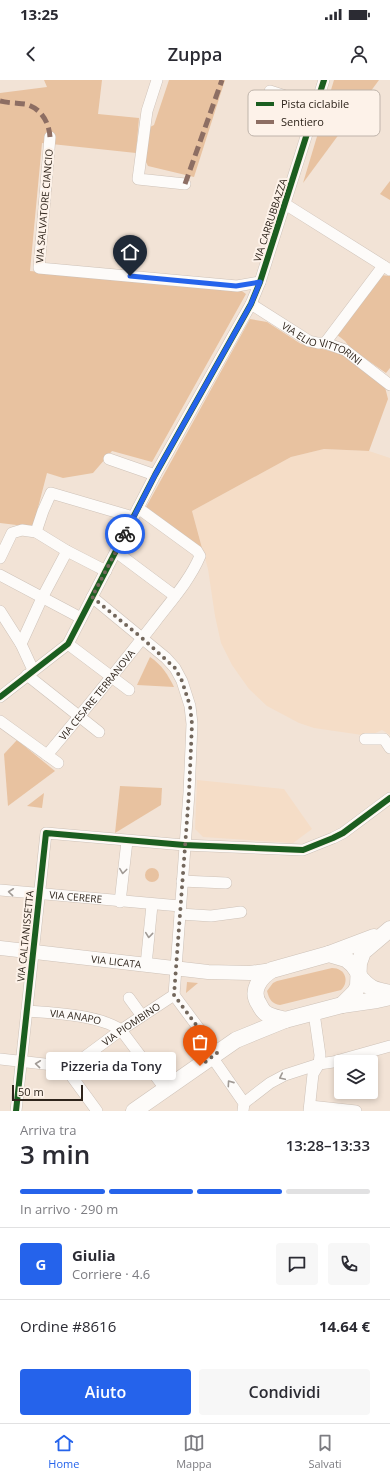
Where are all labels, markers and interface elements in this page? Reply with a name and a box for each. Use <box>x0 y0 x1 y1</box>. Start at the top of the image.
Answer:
text: 13:25 <box>20 4 59 24</box>
text: Zuppa <box>168 42 222 66</box>
icon: back <box>20 43 42 65</box>
icon: person <box>348 43 370 65</box>
legend <box>248 90 380 136</box>
text: Pista ciclabile <box>281 96 349 111</box>
text: Sentiero <box>281 114 324 129</box>
street label: VIA SALVATORE CIANCIO <box>32 148 56 264</box>
street label: VIA CARRUBBAZZA <box>250 176 290 264</box>
pin <box>113 235 147 276</box>
icon: home <box>119 241 141 263</box>
street label: VIA ELIO VITTORINI <box>279 318 365 368</box>
courier <box>105 514 145 554</box>
icon: bike <box>114 523 136 545</box>
street label: VIA CESARE TERRANOVA <box>55 646 138 743</box>
one-way arrow <box>119 868 128 874</box>
one-way arrow <box>8 887 14 896</box>
street label: VIA CERERE <box>49 887 103 906</box>
street label: VIA CALTANISSETTA <box>13 889 37 982</box>
one-way arrow <box>144 932 153 938</box>
street label: VIA LICATA <box>90 952 143 971</box>
street label: VIA PIOMBINO <box>99 999 163 1049</box>
street label: VIA ANAPO <box>49 1006 103 1028</box>
pin <box>183 1025 217 1066</box>
icon: bag <box>189 1031 211 1053</box>
callout: Pizzeria da Tony <box>46 1052 176 1080</box>
map controls <box>334 1055 378 1099</box>
button: layers <box>334 1055 378 1099</box>
text: Pizzeria da Tony <box>60 1057 162 1075</box>
one-way arrow <box>35 1059 41 1068</box>
one-way arrow <box>278 1072 286 1080</box>
one-way arrow <box>228 1081 235 1088</box>
scale bar <box>12 1083 83 1102</box>
text: 50 m <box>18 1084 44 1099</box>
text: Arriva tra <box>20 1121 76 1139</box>
text: 13:28–13:33 <box>286 1135 370 1155</box>
text: 3 min <box>20 1136 90 1172</box>
text: In arrivo · 290 m <box>20 1200 118 1218</box>
button: chat <box>276 1243 318 1285</box>
button: phone <box>328 1243 370 1285</box>
text: Giulia <box>72 1245 116 1265</box>
text: G <box>36 1254 46 1274</box>
text: Corriere · 4.6 <box>72 1265 150 1283</box>
text: Ordine #8616 <box>20 1316 116 1336</box>
text: 14.64 € <box>319 1316 370 1336</box>
button: Aiuto <box>20 1369 191 1415</box>
button: Condividi <box>199 1369 370 1415</box>
tab: Home <box>48 1432 79 1471</box>
tab: Mappa <box>176 1432 212 1471</box>
tab: Salvati <box>308 1432 342 1471</box>

